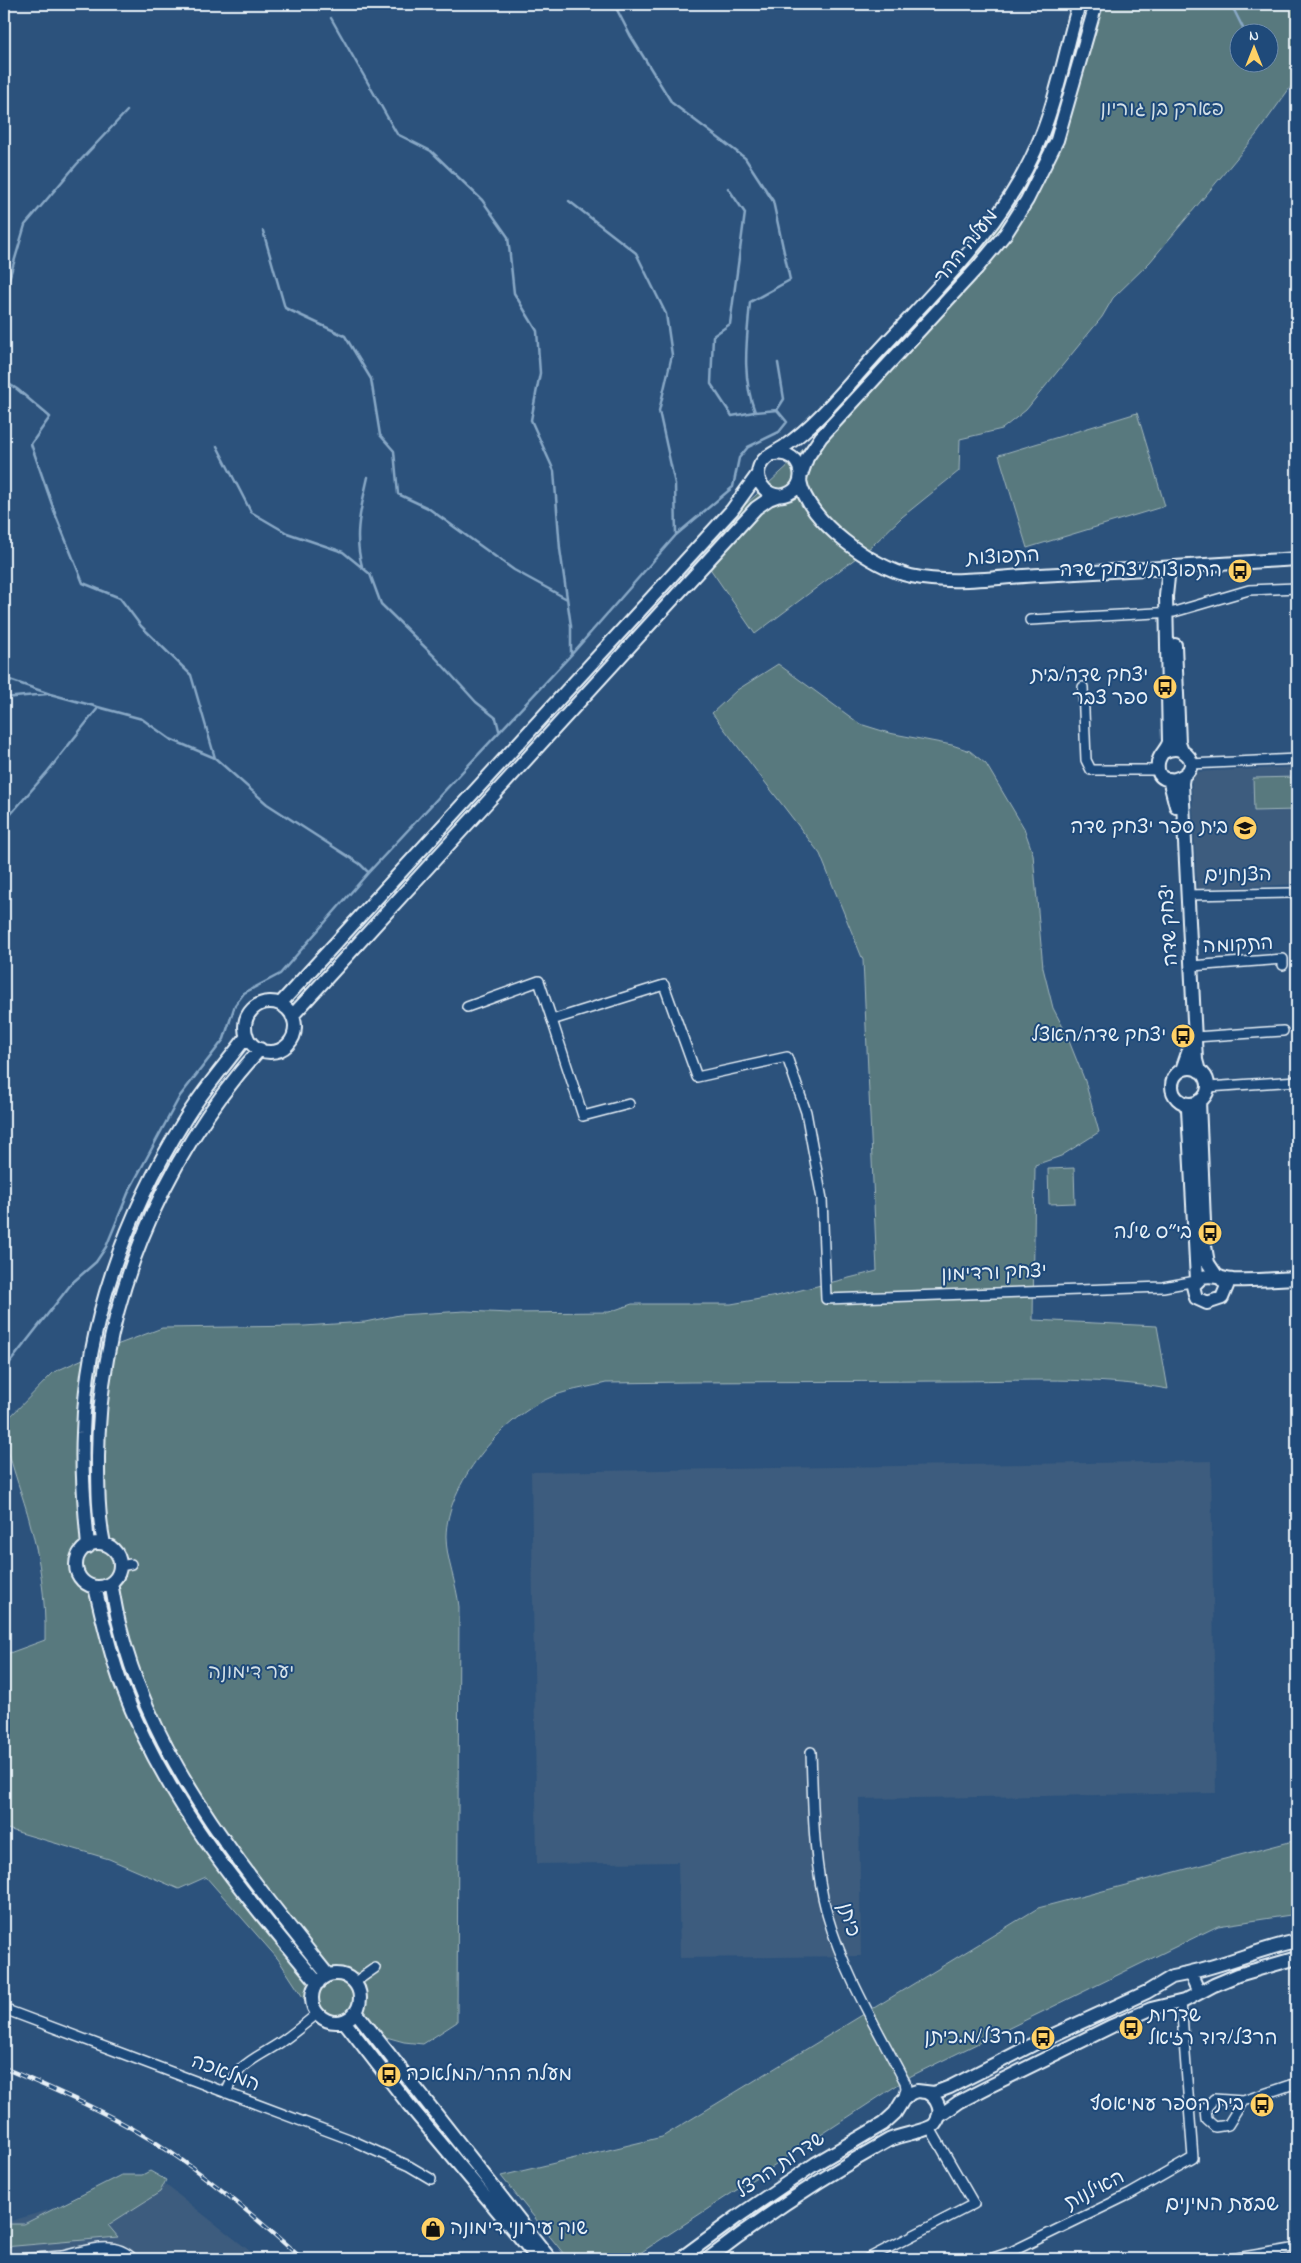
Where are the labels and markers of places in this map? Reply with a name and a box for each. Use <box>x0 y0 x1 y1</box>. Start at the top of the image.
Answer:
place label: התפוצות/יצחק שדה <box>1060 557 1222 586</box>
bus stop icon: התפוצות/יצחק שדה <box>1227 558 1253 584</box>
place label: יצחק שדה/בית ספר צבר <box>1030 662 1148 714</box>
bus stop icon: יצחק שדה/בית ספר צבר <box>1152 674 1178 700</box>
place label: בית ספר יצחק שדה <box>1071 814 1228 843</box>
school or university icon: בית ספר יצחק שדה <box>1232 815 1258 841</box>
place label: יצחק שדה/האצל <box>1031 1022 1166 1051</box>
bus stop icon: יצחק שדה/האצל <box>1170 1023 1196 1049</box>
place label: בי״ס שילה <box>1114 1219 1192 1248</box>
bus stop icon: בי״ס שילה <box>1197 1220 1223 1246</box>
place label: שדרות הרצל/דוד רזיאל <box>1147 2002 1278 2054</box>
bus stop icon: שדרות הרצל/דוד רזיאל <box>1118 2015 1144 2041</box>
place label: הרצל/מ.כיתן <box>924 2024 1026 2053</box>
bus stop icon: הרצל/מ.כיתן <box>1030 2025 1056 2051</box>
place label: מעלה ההר/המלאכה <box>406 2061 572 2090</box>
bus stop icon: מעלה ההר/המלאכה <box>376 2062 402 2088</box>
place label: בית הספר עמיאסף <box>1090 2091 1244 2120</box>
bus stop icon: בית הספר עמיאסף <box>1249 2092 1275 2118</box>
place label: שוק עירוני דימונה <box>450 2215 588 2244</box>
shop icon: שוק עירוני דימונה <box>420 2216 446 2242</box>

